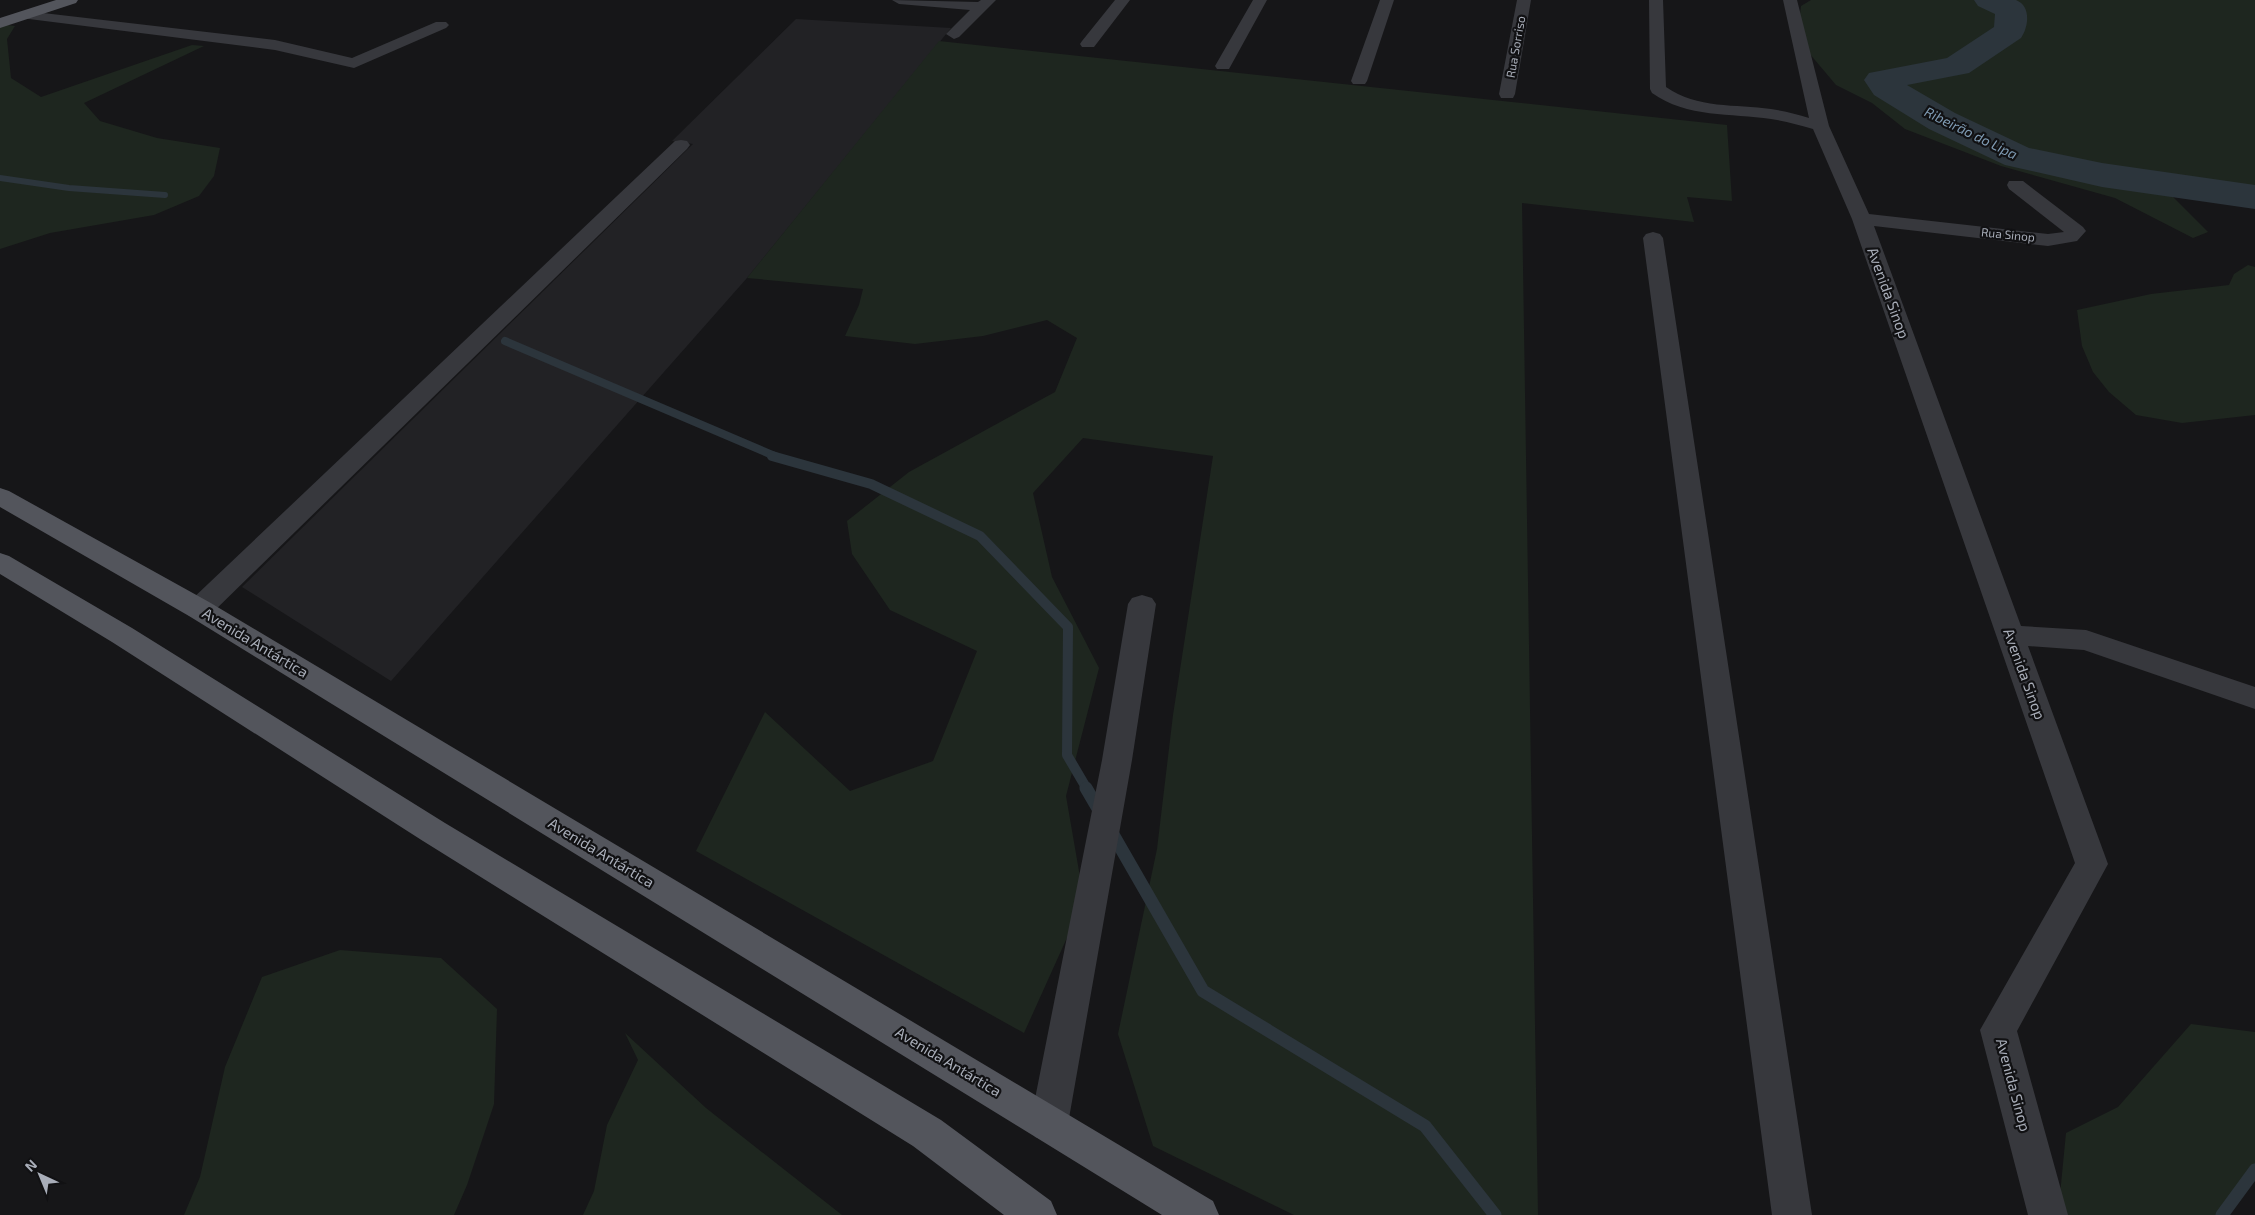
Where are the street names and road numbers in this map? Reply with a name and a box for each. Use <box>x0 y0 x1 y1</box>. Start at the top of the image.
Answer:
street label: Rua Sorriso <box>1503 15 1527 79</box>
street label: Rua Sinop <box>1981 224 2036 244</box>
street label: Avenida Sinop <box>1864 245 1914 341</box>
street label: Avenida Antártica <box>199 603 312 681</box>
street label: Avenida Sinop <box>2000 626 2050 722</box>
street label: Avenida Antártica <box>545 813 658 891</box>
street label: Avenida Antártica <box>892 1022 1005 1100</box>
street label: Avenida Sinop <box>1993 1036 2035 1133</box>

